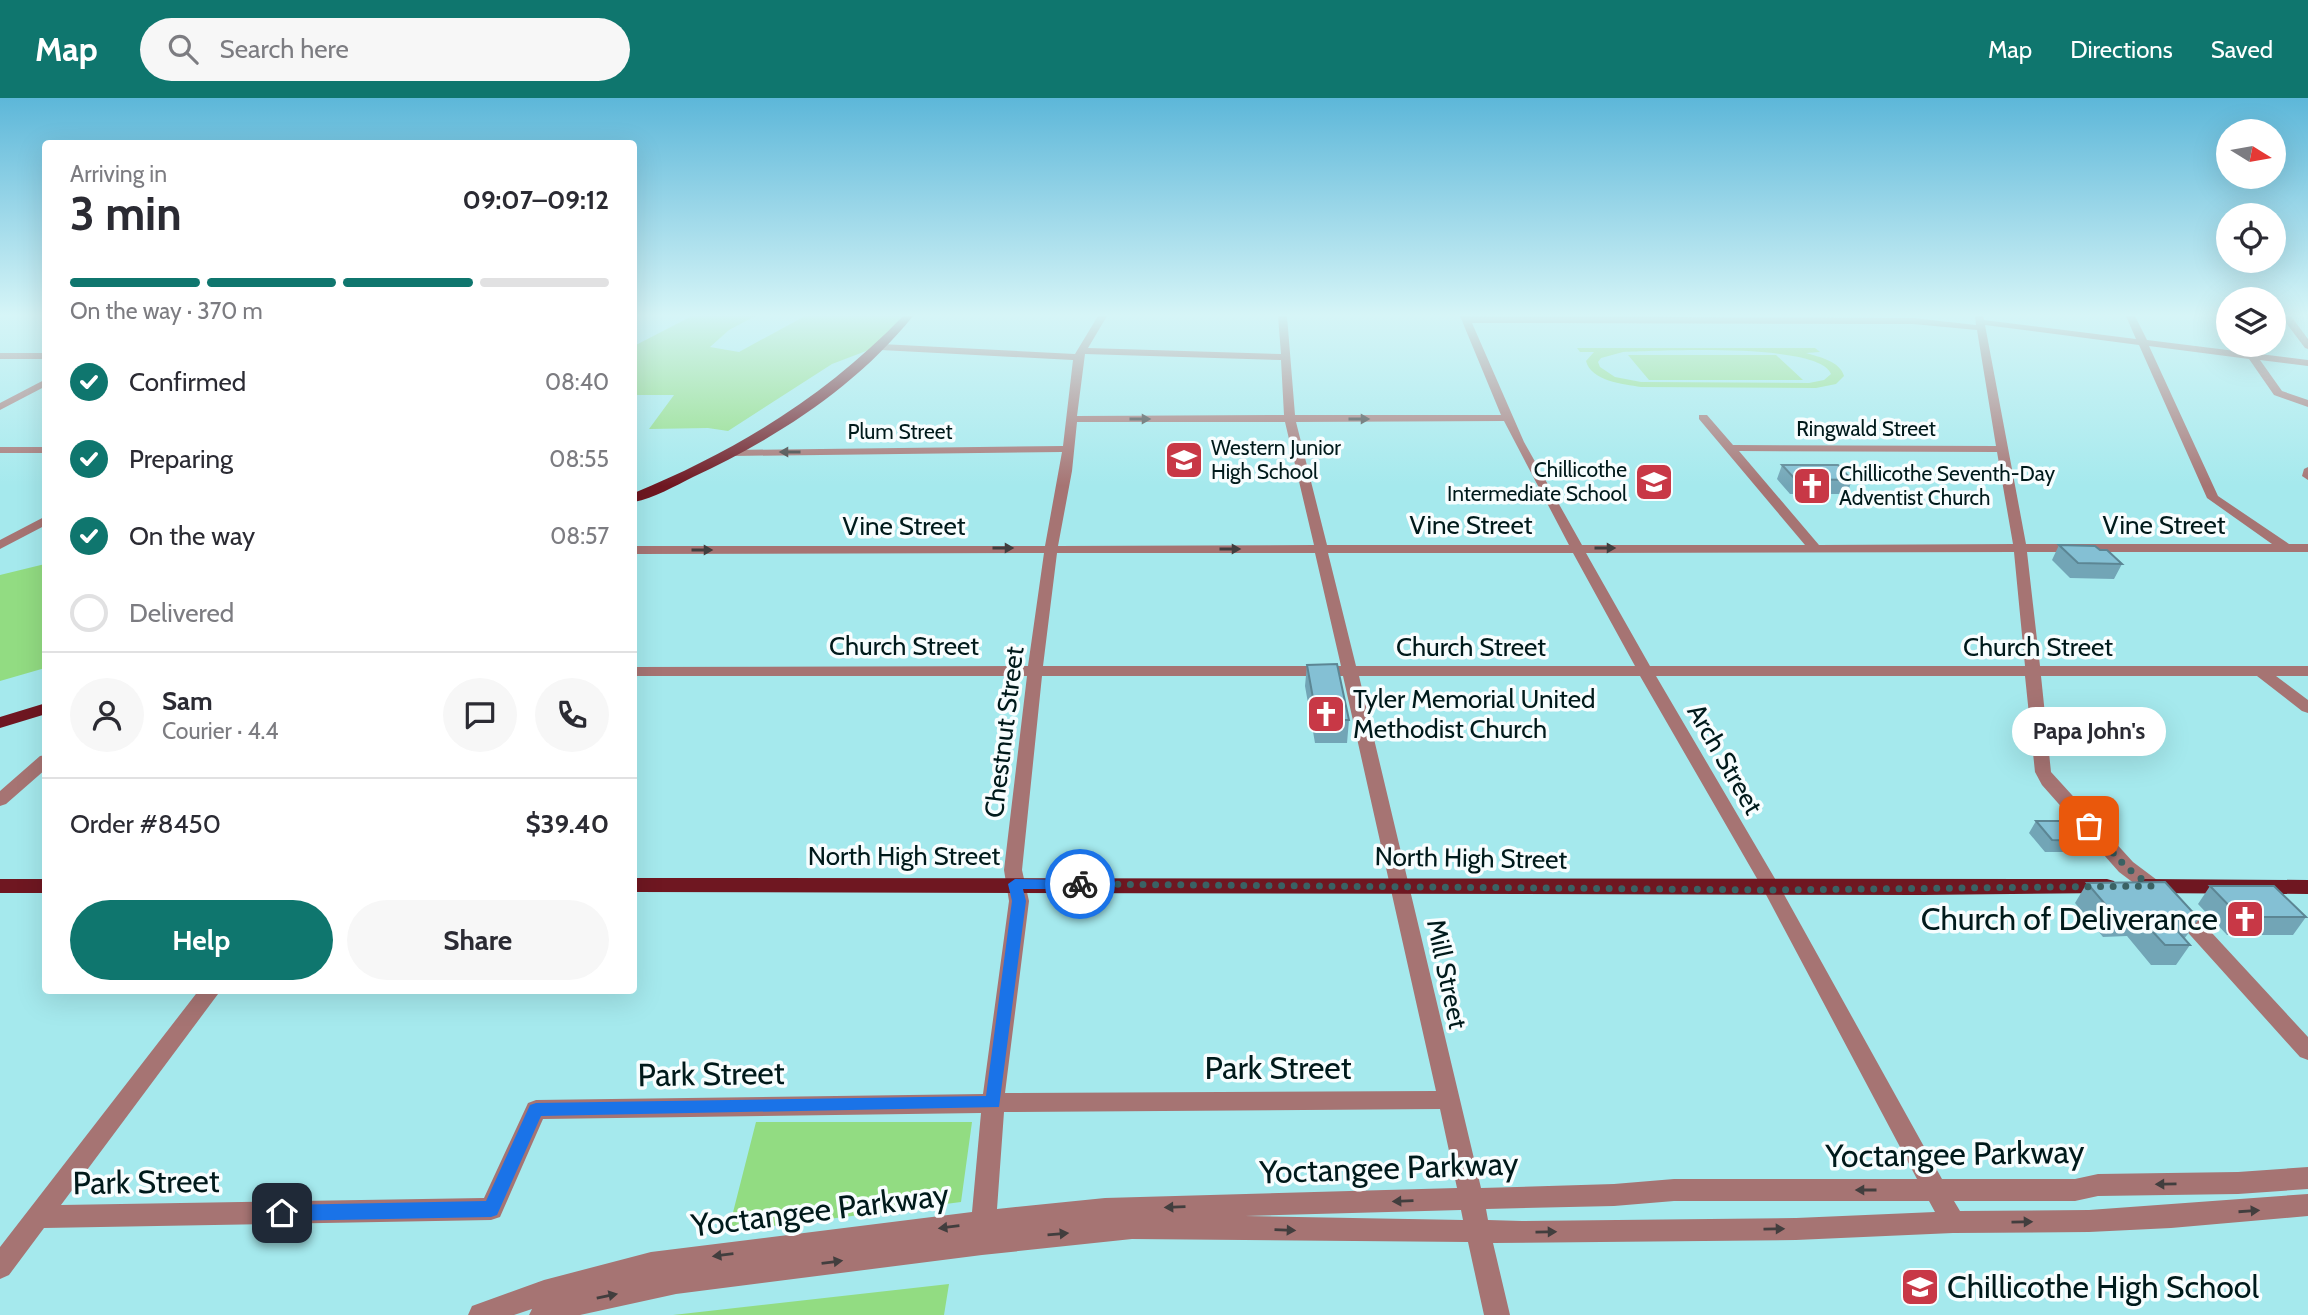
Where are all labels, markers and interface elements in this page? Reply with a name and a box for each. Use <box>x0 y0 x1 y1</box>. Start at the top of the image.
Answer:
search box <box>140 18 630 81</box>
text: Map <box>35 29 98 69</box>
icon: search <box>164 30 202 68</box>
text: Search here <box>220 33 349 65</box>
text: Map <box>1988 35 2032 64</box>
text: Directions <box>2070 35 2173 64</box>
text: Saved <box>2211 35 2273 64</box>
north arrow <box>2216 119 2286 189</box>
map controls <box>2216 119 2286 357</box>
text: Arriving in <box>70 160 167 188</box>
text: 09:07–09:12 <box>463 184 609 216</box>
text: 3 min <box>70 186 182 242</box>
button: locate <box>2216 203 2286 273</box>
button: layers <box>2216 287 2286 357</box>
text: On the way · 370 m <box>70 297 263 325</box>
icon: check <box>70 363 108 401</box>
text: Confirmed <box>129 366 246 398</box>
text: 08:40 <box>545 368 609 396</box>
one-way arrow <box>1129 413 1151 425</box>
one-way arrow <box>1348 413 1370 424</box>
street label: Ringwald Street <box>1796 416 1936 441</box>
street label: Plum Street <box>848 419 952 444</box>
place label: Western Junior High School <box>1211 435 1341 484</box>
school or university icon: Western Junior High School <box>1163 439 1205 481</box>
icon: check <box>70 440 108 478</box>
text: Preparing <box>129 443 233 475</box>
text: 08:55 <box>549 445 609 473</box>
one-way arrow <box>779 446 801 458</box>
place label: Chillicothe Intermediate School <box>1447 457 1627 506</box>
school or university icon: Chillicothe Intermediate School <box>1633 461 1675 503</box>
place label: Chillicothe Seventh-Day Adventist Church <box>1839 461 2055 510</box>
church icon: Chillicothe Seventh-Day Adventist Church <box>1791 465 1833 507</box>
street label: Vine Street <box>1409 509 1533 541</box>
street label: Vine Street <box>2102 509 2226 541</box>
street label: Vine Street <box>842 510 966 542</box>
icon: check <box>70 517 108 555</box>
text: On the way <box>129 520 255 552</box>
text: 08:57 <box>550 522 609 550</box>
one-way arrow <box>992 542 1014 554</box>
one-way arrow <box>1594 542 1616 554</box>
one-way arrow <box>1219 543 1241 555</box>
one-way arrow <box>691 544 713 556</box>
text: Delivered <box>129 597 234 629</box>
street label: Church Street <box>829 630 979 662</box>
street label: Church Street <box>1396 631 1546 663</box>
street label: Church Street <box>1963 631 2113 663</box>
street label: Chestnut Street <box>978 644 1030 820</box>
button: person <box>70 678 144 752</box>
button: chat <box>443 678 517 752</box>
button: phone <box>535 678 609 752</box>
place label: Tyler Memorial United Methodist Church <box>1353 683 1595 745</box>
text: Sam <box>162 685 213 717</box>
church icon: Tyler Memorial United Methodist Church <box>1305 693 1347 735</box>
street label: Arch Street <box>1681 698 1770 820</box>
callout: Papa John's <box>2012 707 2166 756</box>
text: Courier · 4.4 <box>162 717 279 745</box>
text: Papa John's <box>2033 717 2145 745</box>
pin <box>2059 796 2119 856</box>
icon: bag <box>2070 807 2108 845</box>
text: Order #8450 <box>70 808 221 840</box>
text: $39.40 <box>525 808 609 840</box>
street label: North High Street <box>808 840 1000 872</box>
street label: North High Street <box>1374 840 1568 876</box>
courier <box>1045 849 1115 919</box>
icon: bike <box>1061 865 1099 903</box>
church icon: Church of Deliverance <box>2224 898 2266 940</box>
place label: Church of Deliverance <box>1921 899 2218 938</box>
button: Help <box>70 900 333 980</box>
button: Share <box>347 900 609 980</box>
street label: Mill Street <box>1420 916 1474 1032</box>
street label: Park Street <box>1204 1048 1352 1087</box>
street label: Park Street <box>637 1053 785 1094</box>
street label: Yoctangee Parkway <box>1824 1132 2085 1175</box>
street label: Yoctangee Parkway <box>1258 1143 1519 1192</box>
street label: Park Street <box>72 1161 220 1202</box>
street label: Yoctangee Parkway <box>688 1174 951 1245</box>
one-way arrow <box>2155 1178 2177 1190</box>
pin <box>252 1183 312 1243</box>
one-way arrow <box>1855 1184 1877 1196</box>
icon: home <box>263 1194 301 1232</box>
one-way arrow <box>1391 1195 1413 1206</box>
one-way arrow <box>1164 1202 1186 1213</box>
one-way arrow <box>2238 1205 2260 1216</box>
one-way arrow <box>2011 1216 2033 1228</box>
one-way arrow <box>938 1221 960 1232</box>
one-way arrow <box>1763 1223 1785 1235</box>
one-way arrow <box>1274 1224 1296 1235</box>
one-way arrow <box>1536 1226 1558 1237</box>
one-way arrow <box>1047 1228 1069 1239</box>
one-way arrow <box>712 1250 734 1261</box>
one-way arrow <box>821 1256 843 1267</box>
school or university icon: Chillicothe High School <box>1899 1266 1941 1308</box>
place label: Chillicothe High School <box>1947 1267 2259 1306</box>
one-way arrow <box>596 1291 618 1302</box>

